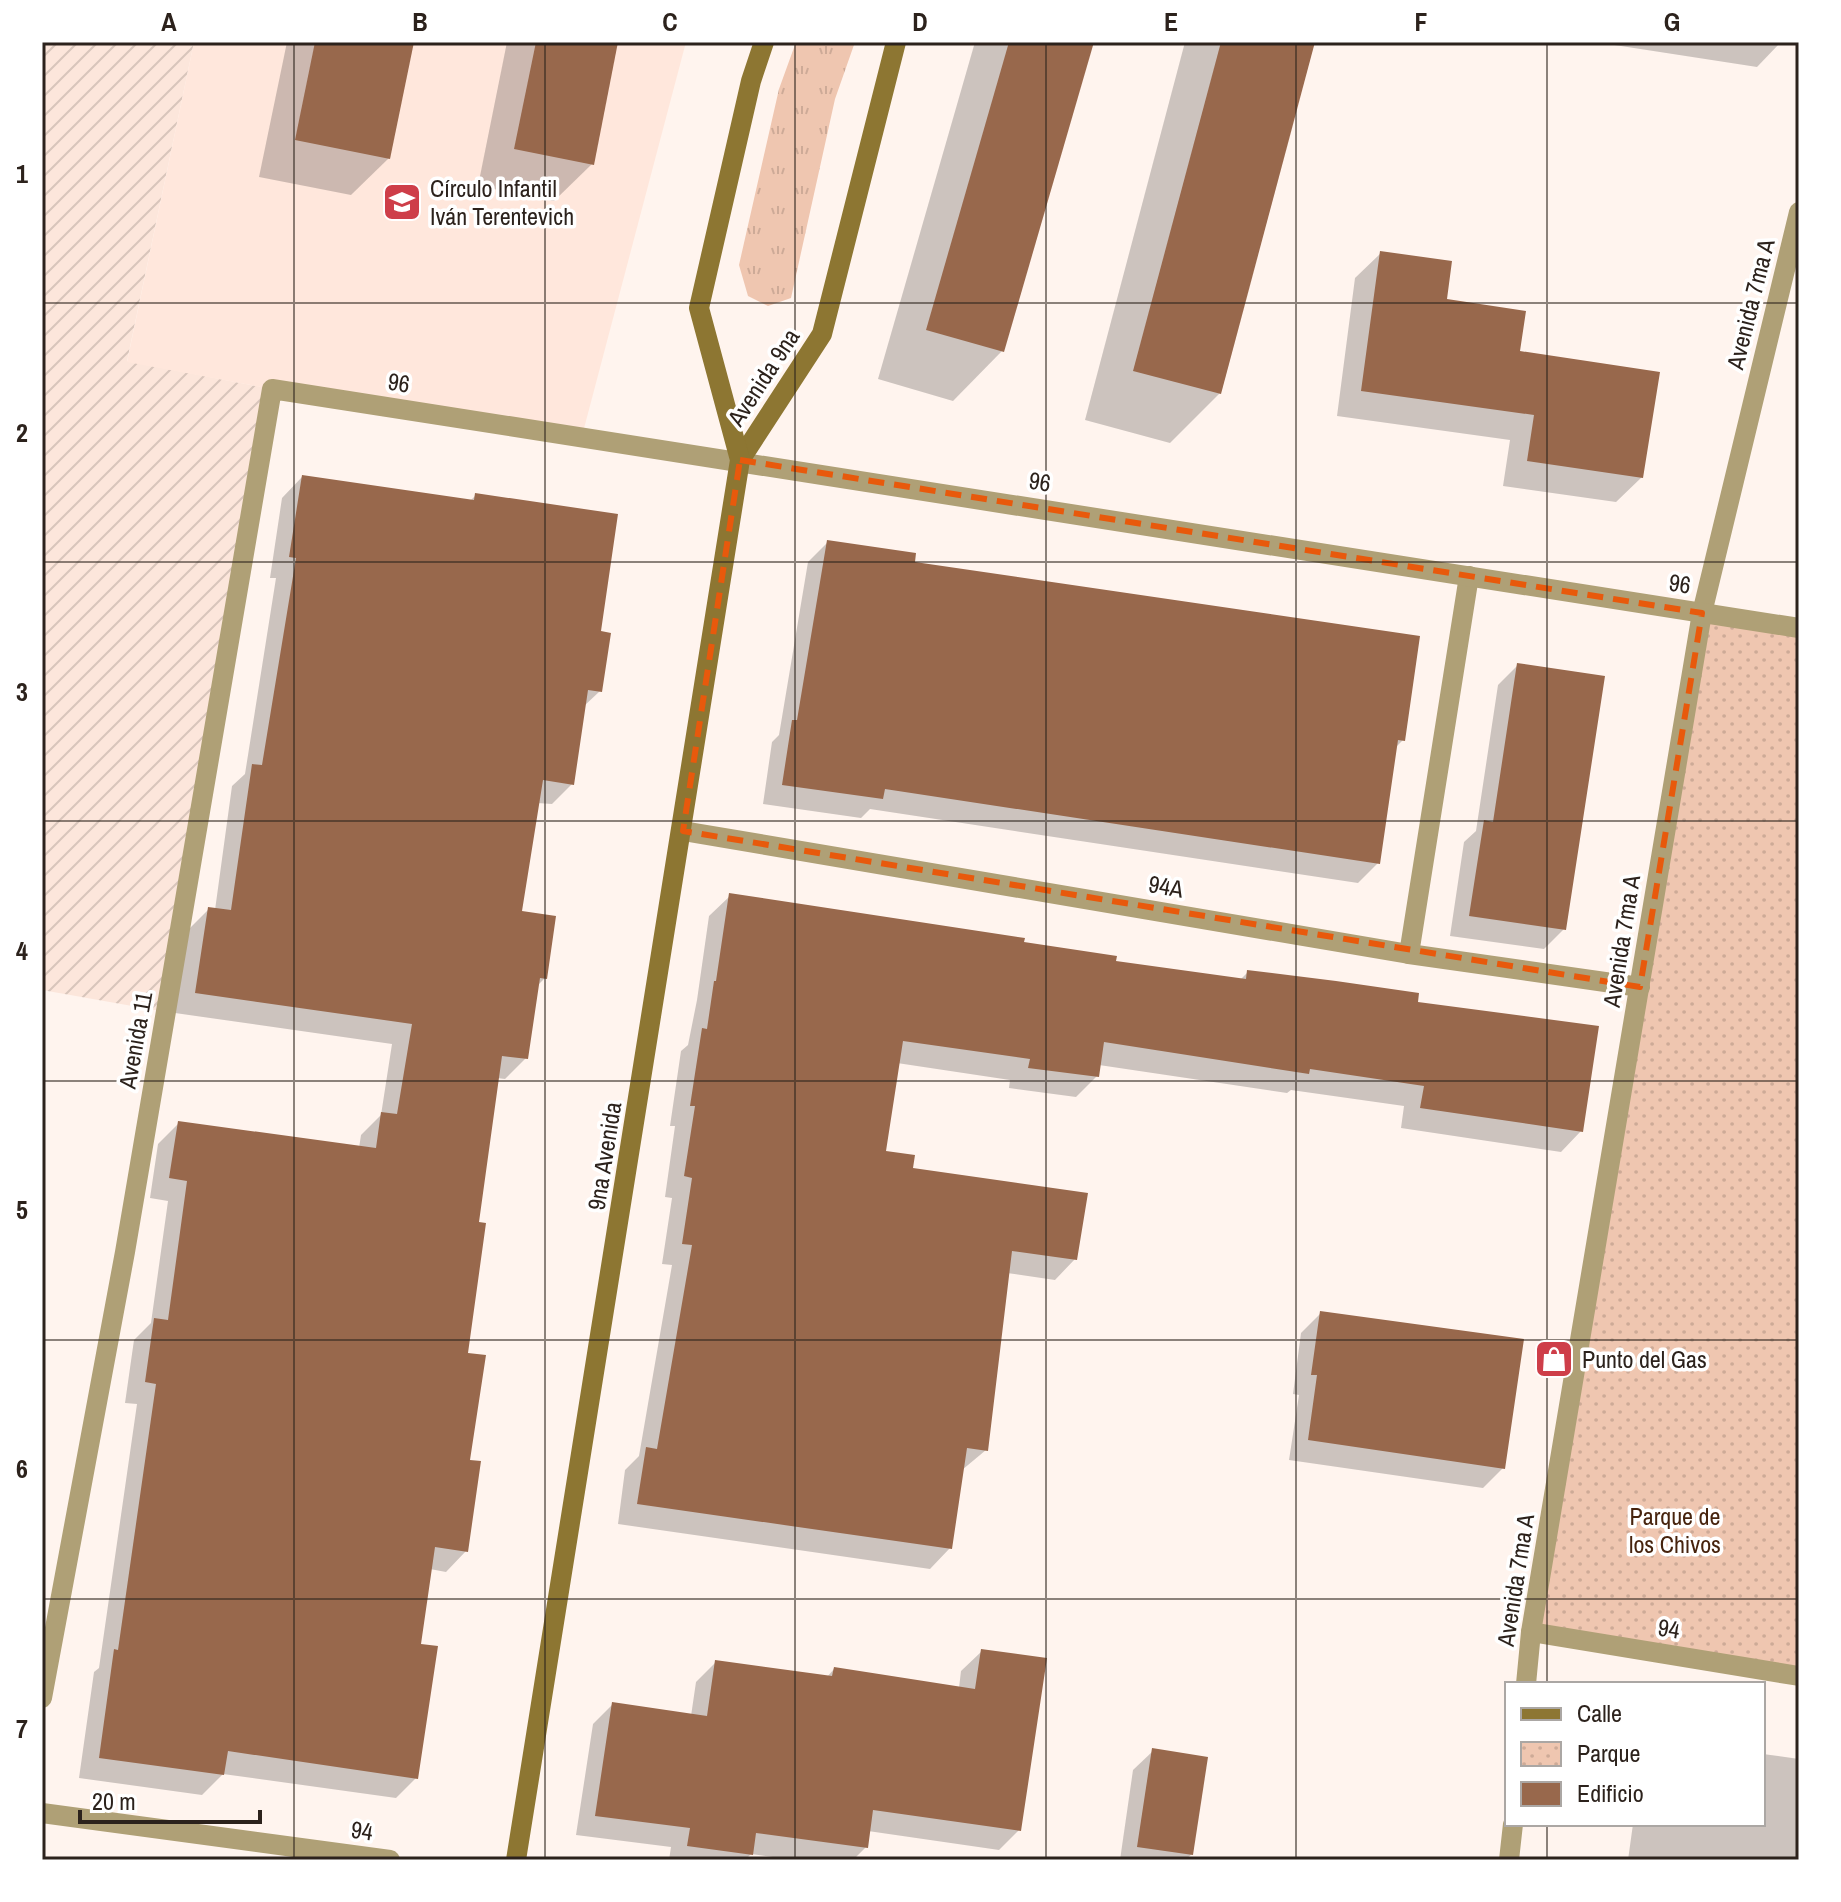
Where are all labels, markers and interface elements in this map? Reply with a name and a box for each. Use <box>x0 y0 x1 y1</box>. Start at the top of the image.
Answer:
text: A <box>161 4 177 39</box>
text: B <box>412 4 428 39</box>
text: C <box>662 4 678 39</box>
text: D <box>912 4 928 39</box>
text: E <box>1164 4 1178 39</box>
text: F <box>1414 4 1428 39</box>
text: G <box>1664 4 1680 39</box>
text: 1 <box>16 156 28 191</box>
place label: Círculo Infantil Iván Terentevich <box>430 172 574 232</box>
school or university icon: Círculo Infantil Iván Terentevich <box>381 181 423 223</box>
street label: Avenida 7ma A <box>1718 235 1782 373</box>
street label: Avenida 9na <box>719 322 806 433</box>
street label: 96 <box>386 364 412 400</box>
text: 2 <box>16 415 28 450</box>
street label: 96 <box>1027 463 1053 499</box>
street label: 96 <box>1667 565 1693 601</box>
text: 3 <box>16 674 28 709</box>
street label: 94A <box>1146 867 1187 905</box>
street label: Avenida 7ma A <box>1595 872 1647 1010</box>
text: 4 <box>16 933 28 968</box>
street label: Avenida 11 <box>111 989 159 1092</box>
street label: 9na Avenida <box>580 1100 628 1212</box>
text: 5 <box>16 1192 28 1227</box>
shop icon: Punto del Gas <box>1533 1338 1575 1380</box>
place label: Punto del Gas <box>1582 1343 1707 1375</box>
text: 6 <box>16 1451 28 1486</box>
park label: Parque de los Chivos <box>1629 1500 1721 1560</box>
street label: Avenida 7ma A <box>1489 1511 1541 1649</box>
street label: 94 <box>1656 1610 1682 1646</box>
legend <box>1505 1682 1765 1826</box>
text: Calle <box>1577 1697 1622 1729</box>
text: 7 <box>16 1711 28 1746</box>
text: Parque <box>1577 1737 1640 1769</box>
scale bar <box>80 1774 260 1824</box>
text: Edificio <box>1577 1777 1644 1809</box>
text: 20 m <box>92 1785 136 1817</box>
street label: 94 <box>349 1813 375 1847</box>

